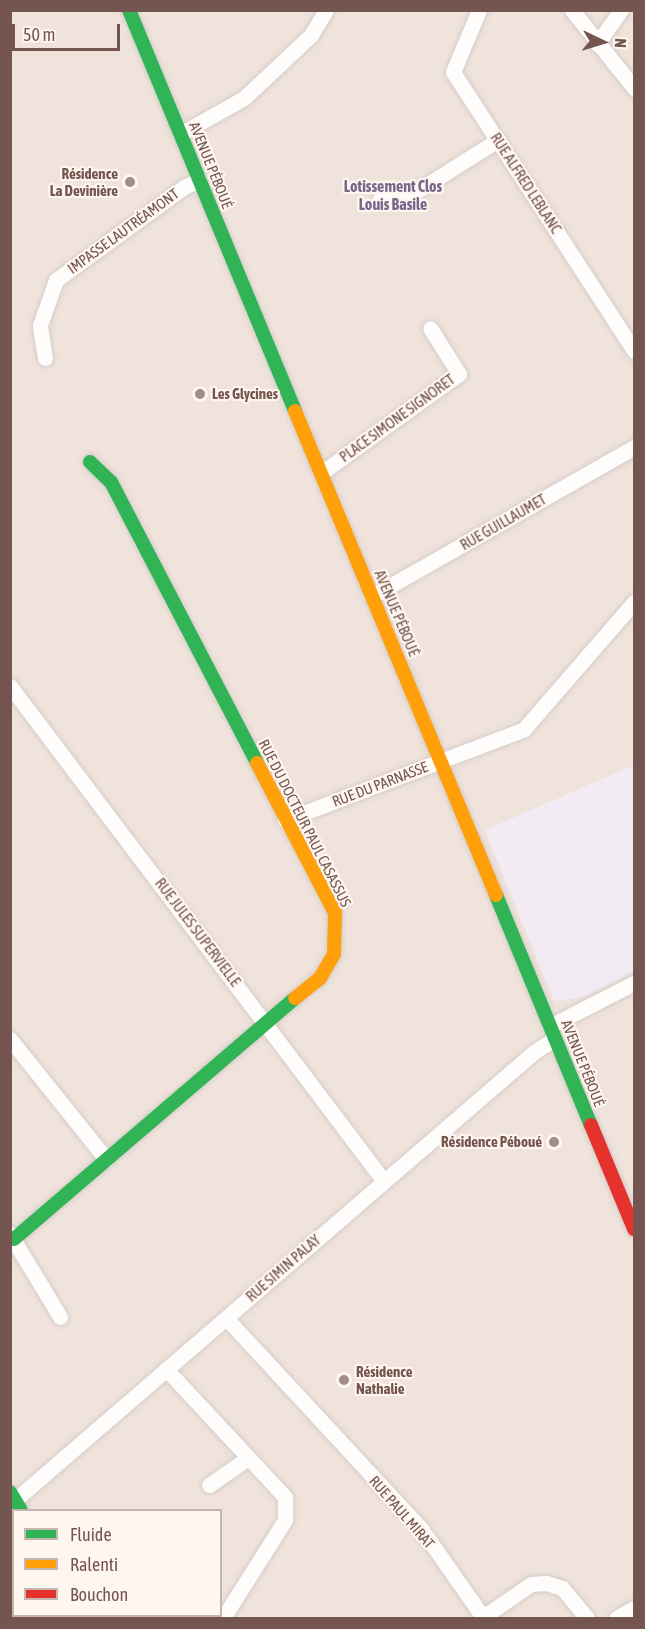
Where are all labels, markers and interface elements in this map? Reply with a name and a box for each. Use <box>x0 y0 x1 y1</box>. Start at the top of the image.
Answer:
scale bar <box>15 12 123 50</box>
north arrow <box>573 12 633 72</box>
text: 50 m <box>23 24 55 45</box>
text: N <box>612 38 630 49</box>
street label: AVENUE PÉBOUÉ <box>185 119 237 211</box>
street label: RUE ALFRED LEBLANC <box>487 129 565 237</box>
place label: Résidence La Devinière <box>50 164 118 199</box>
marker: Résidence La Devinière <box>123 175 137 189</box>
district label: Lotissement Clos Louis Basile <box>344 176 442 214</box>
street label: IMPASSE LAUTRÉAMONT <box>64 185 182 277</box>
street label: PLACE SIMONE SIGNORET <box>336 370 458 466</box>
place label: Les Glycines <box>212 385 278 403</box>
marker: Les Glycines <box>193 387 207 401</box>
street label: RUE GUILLAUMET <box>457 490 549 554</box>
street label: AVENUE PÉBOUÉ <box>371 567 423 659</box>
street label: RUE DU DOCTEUR PAUL CASASSUS <box>255 736 355 910</box>
street label: RUE DU PARNASSE <box>330 758 430 810</box>
street label: RUE JULES SUPERVIELLE <box>151 874 245 990</box>
street label: AVENUE PÉBOUÉ <box>557 1017 609 1109</box>
place label: Résidence Péboué <box>441 1133 542 1151</box>
marker: Résidence Péboué <box>547 1135 561 1149</box>
street label: RUE SIMIN PALAY <box>242 1231 324 1305</box>
place label: Résidence Nathalie <box>356 1362 413 1397</box>
marker: Résidence Nathalie <box>337 1373 351 1387</box>
street label: RUE PAUL MIRAT <box>366 1472 438 1552</box>
legend <box>12 1509 222 1617</box>
text: Fluide <box>70 1524 112 1545</box>
text: Ralenti <box>70 1554 118 1575</box>
text: Bouchon <box>70 1584 128 1605</box>

